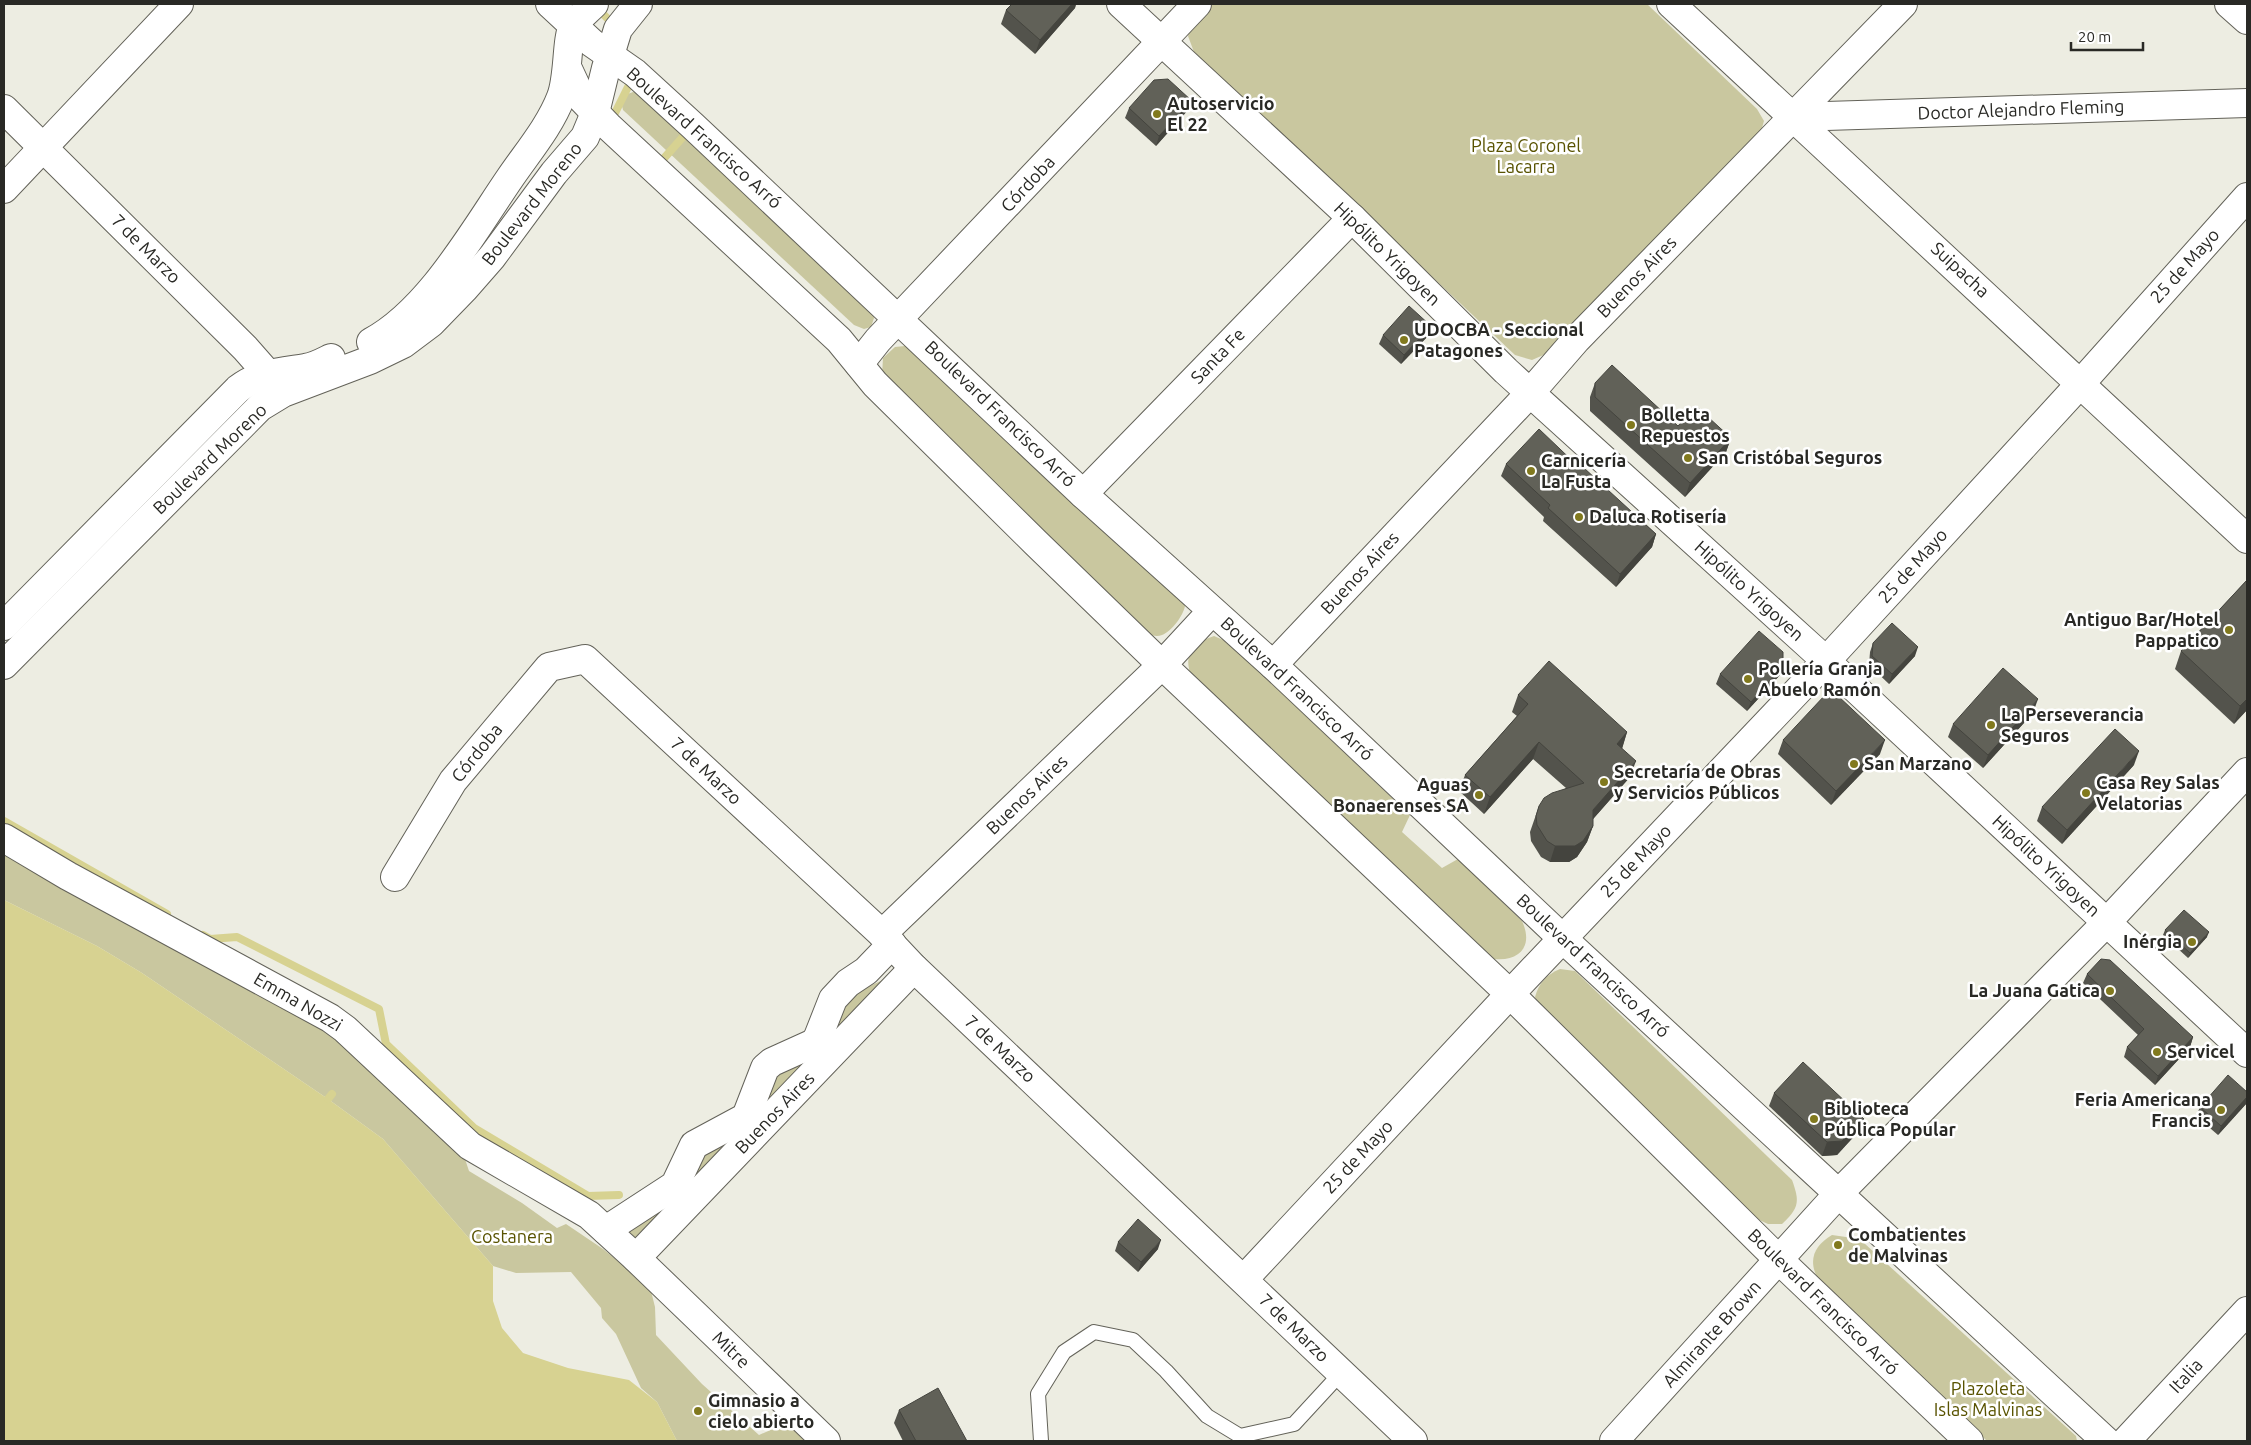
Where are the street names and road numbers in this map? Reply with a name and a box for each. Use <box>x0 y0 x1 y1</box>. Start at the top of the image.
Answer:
street label: Boulevard Francisco Arró <box>623 62 786 212</box>
street label: Doctor Alejandro Fleming <box>1917 95 2125 123</box>
street label: Boulevard Moreno <box>477 138 585 269</box>
street label: Córdoba <box>996 151 1058 215</box>
street label: Hipólito Yrigoyen <box>1331 198 1445 309</box>
street label: 7 de Marzo <box>108 210 185 287</box>
street label: 25 de Mayo <box>2146 224 2223 307</box>
street label: Buenos Aires <box>1593 231 1680 321</box>
street label: Suipacha <box>1928 237 1994 301</box>
street label: Santa Fe <box>1186 324 1248 387</box>
street label: Boulevard Francisco Arró <box>921 336 1080 490</box>
street label: Boulevard Moreno <box>148 399 270 518</box>
street label: 25 de Mayo <box>1874 524 1951 607</box>
street label: Buenos Aires <box>1316 527 1403 618</box>
street label: Hipólito Yrigoyen <box>1691 536 1808 644</box>
street label: Boulevard Francisco Arró <box>1217 612 1378 764</box>
street label: Córdoba <box>447 719 506 786</box>
street label: 7 de Marzo <box>667 733 746 808</box>
street label: Buenos Aires <box>982 750 1071 838</box>
street label: Hipólito Yrigoyen <box>1989 810 2105 920</box>
street label: 25 de Mayo <box>1596 820 1675 901</box>
street label: Boulevard Francisco Arró <box>1513 889 1674 1041</box>
street label: Emma Nozzi <box>251 968 346 1034</box>
street label: 7 de Marzo <box>961 1011 1040 1086</box>
street label: Buenos Aires <box>731 1067 818 1157</box>
street label: 25 de Mayo <box>1318 1115 1396 1197</box>
street label: Boulevard Francisco Arró <box>1744 1224 1903 1378</box>
street label: Almirante Brown <box>1658 1276 1764 1391</box>
street label: 7 de Marzo <box>1256 1289 1334 1365</box>
street label: Mitre <box>709 1327 754 1372</box>
street label: Italia <box>2165 1354 2206 1396</box>

